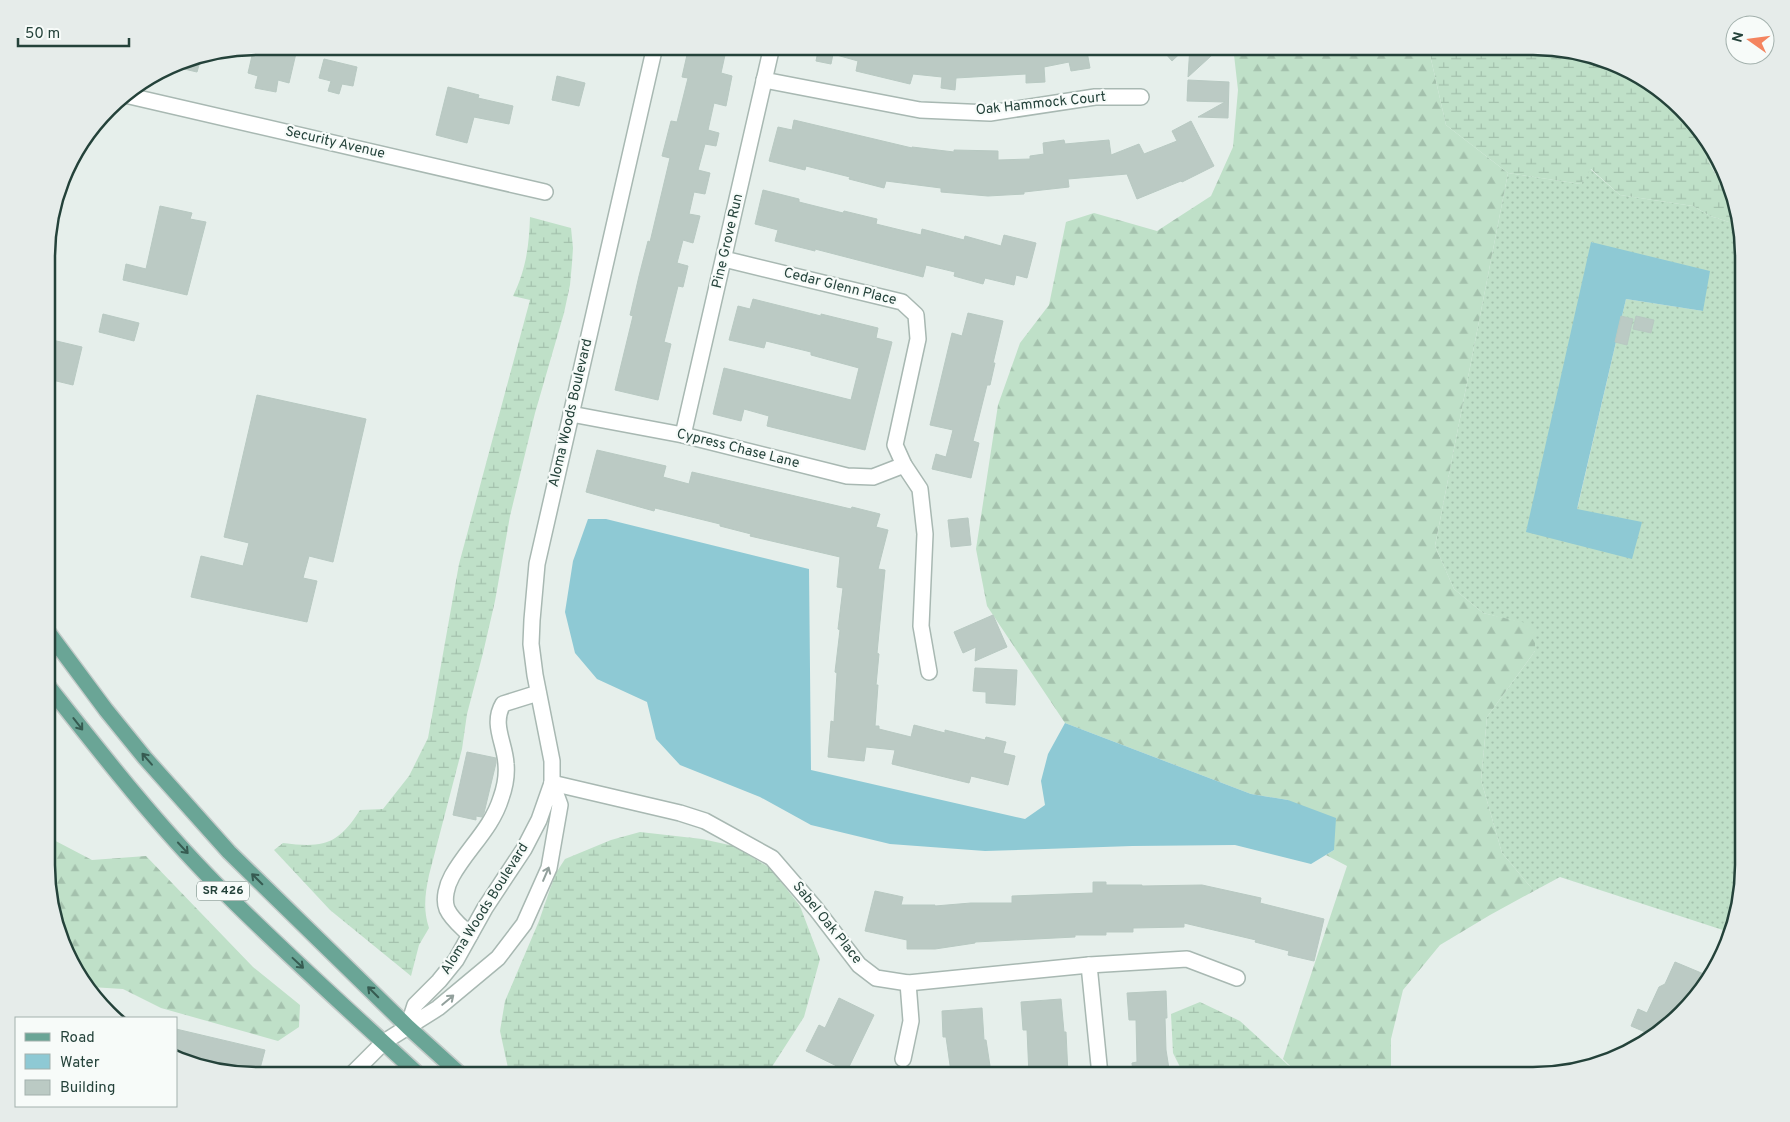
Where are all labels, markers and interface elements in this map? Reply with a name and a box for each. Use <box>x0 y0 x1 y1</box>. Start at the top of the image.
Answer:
scale bar <box>18 15 129 47</box>
north arrow <box>1725 15 1775 65</box>
text: 50 m <box>25 25 60 44</box>
text: N <box>1729 30 1748 44</box>
street label: Oak Hammock Court <box>975 89 1107 119</box>
street label: Security Avenue <box>284 123 386 163</box>
street label: Pine Grove Run <box>709 192 747 290</box>
street label: Cedar Glenn Place <box>782 265 898 309</box>
street label: Aloma Woods Boulevard <box>546 337 596 489</box>
street label: Cypress Chase Lane <box>675 426 801 472</box>
one-way arrow <box>73 717 83 731</box>
one-way arrow <box>141 753 152 766</box>
street label: Aloma Woods Boulevard <box>438 840 532 978</box>
one-way arrow <box>177 842 189 855</box>
one-way arrow <box>542 867 552 882</box>
one-way arrow <box>250 873 263 885</box>
street label: Sabel Oak Place <box>789 878 865 968</box>
road number: SR 426 <box>197 881 249 900</box>
one-way arrow <box>292 957 304 969</box>
one-way arrow <box>367 986 379 999</box>
one-way arrow <box>441 995 454 1006</box>
legend <box>15 1017 178 1107</box>
text: Road <box>60 1029 95 1048</box>
text: Water <box>60 1054 100 1073</box>
text: Building <box>60 1079 115 1098</box>

